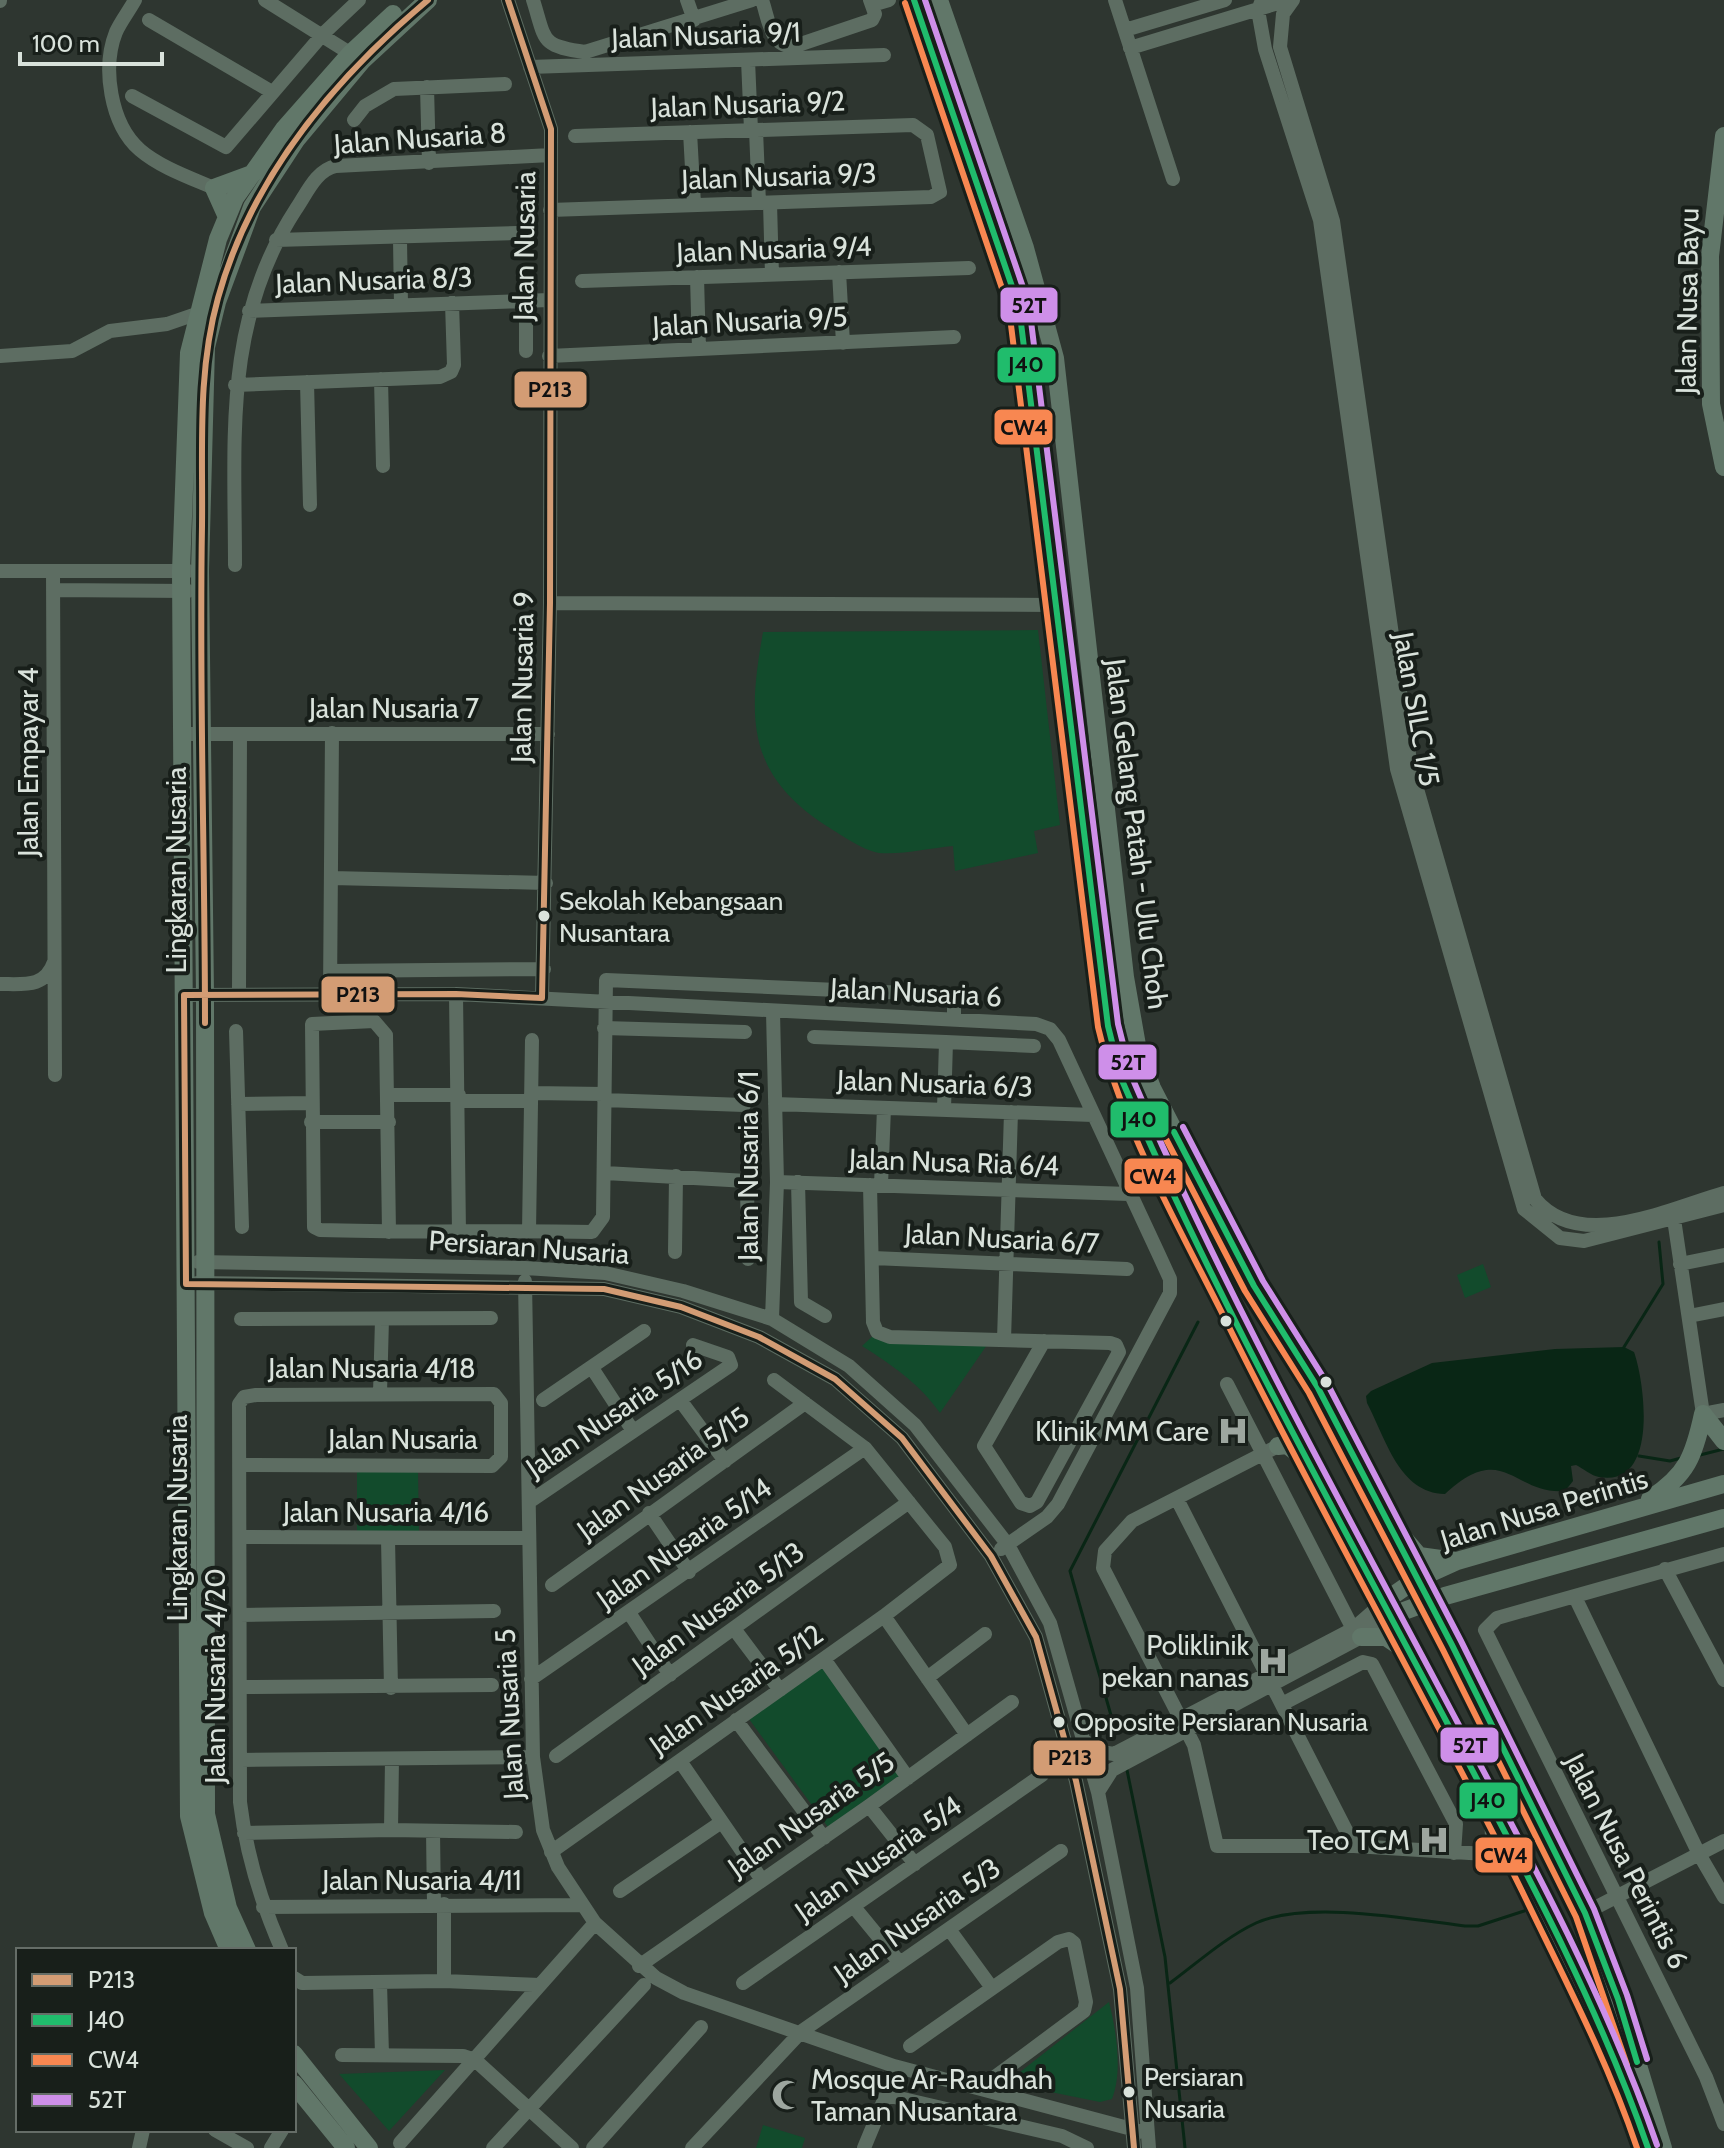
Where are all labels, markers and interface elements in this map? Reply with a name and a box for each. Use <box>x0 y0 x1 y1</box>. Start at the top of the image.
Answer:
street label: Jalan Nusaria 9/1 <box>610 15 801 55</box>
scale bar <box>20 16 162 66</box>
text: 100 m <box>32 29 100 58</box>
street label: Jalan Nusaria 9/2 <box>649 84 846 124</box>
street label: Jalan Nusaria 8 <box>332 115 507 161</box>
street label: Jalan Nusaria 9/3 <box>680 156 877 196</box>
street label: Jalan Nusaria <box>506 170 542 322</box>
street label: Jalan Nusa Bayu <box>1668 208 1706 395</box>
street label: Jalan Nusaria 9/4 <box>675 229 872 269</box>
street label: Jalan Nusaria 8/3 <box>274 260 473 300</box>
line badge: 52T <box>999 286 1059 324</box>
text: 52T <box>1011 292 1047 319</box>
street label: Jalan Nusaria 9/5 <box>651 299 848 343</box>
line badge: J40 <box>996 346 1057 384</box>
text: J40 <box>1007 351 1044 378</box>
line badge: P213 <box>513 370 588 409</box>
text: P213 <box>528 376 572 403</box>
line badge: CW4 <box>993 408 1054 446</box>
text: CW4 <box>1000 414 1048 441</box>
street label: Jalan Nusaria 9 <box>503 591 540 764</box>
street label: Jalan SILC 1/5 <box>1387 628 1447 789</box>
street label: Jalan Gelang Patah - Ulu Choh <box>1098 656 1175 1011</box>
street label: Jalan Empayar 4 <box>11 667 45 858</box>
street label: Jalan Nusaria 7 <box>308 691 479 725</box>
street label: Lingkaran Nusaria <box>159 766 193 973</box>
place label: Sekolah Kebangsaan Nusantara <box>559 885 783 949</box>
marker: Sekolah Kebangsaan Nusantara <box>536 908 552 924</box>
street label: Jalan Nusaria 6 <box>828 970 1003 1013</box>
line badge: P213 <box>320 975 396 1014</box>
text: P213 <box>336 981 380 1008</box>
line badge: 52T <box>1097 1043 1158 1081</box>
text: 52T <box>1110 1049 1146 1076</box>
street label: Jalan Nusaria 6/3 <box>835 1063 1034 1103</box>
street label: Jalan Nusaria 6/1 <box>731 1071 765 1262</box>
line badge: J40 <box>1109 1100 1170 1139</box>
text: J40 <box>1120 1106 1157 1133</box>
street label: Jalan Nusa Ria 6/4 <box>847 1141 1060 1183</box>
line badge: CW4 <box>1123 1157 1184 1195</box>
text: CW4 <box>1129 1163 1177 1190</box>
street label: Jalan Nusaria 6/7 <box>903 1216 1100 1260</box>
street label: Persiaran Nusaria <box>427 1223 631 1271</box>
unlabelled marker <box>1218 1313 1234 1329</box>
street label: Jalan Nusaria 5/16 <box>519 1342 709 1485</box>
street label: Jalan Nusaria 4/18 <box>267 1351 476 1385</box>
unlabelled marker <box>1318 1374 1334 1390</box>
street label: Jalan Nusaria 5/15 <box>570 1399 756 1547</box>
street label: Lingkaran Nusaria <box>160 1414 194 1621</box>
place label: Klinik MM Care <box>1035 1414 1209 1448</box>
hospital icon: Klinik MM Care <box>1216 1414 1250 1448</box>
street label: Jalan Nusaria <box>327 1422 478 1456</box>
street label: Jalan Nusa Perintis <box>1435 1461 1652 1557</box>
street label: Jalan Nusaria 5/14 <box>589 1470 778 1616</box>
street label: Jalan Nusaria 4/16 <box>282 1495 489 1529</box>
street label: Jalan Nusaria 5/13 <box>625 1534 811 1682</box>
street label: Jalan Nusaria 4/20 <box>198 1568 232 1785</box>
street label: Jalan Nusaria 5/12 <box>642 1617 829 1762</box>
street label: Jalan Nusaria 5 <box>488 1628 531 1801</box>
place label: Poliklinik pekan nanas <box>1101 1628 1249 1694</box>
hospital icon: Poliklinik pekan nanas <box>1256 1644 1290 1678</box>
place label: Opposite Persiaran Nusaria <box>1074 1706 1369 1738</box>
marker: Opposite Persiaran Nusaria <box>1051 1714 1067 1730</box>
line badge: 52T <box>1439 1726 1500 1764</box>
text: 52T <box>1452 1732 1488 1759</box>
line badge: P213 <box>1032 1739 1107 1777</box>
street label: Jalan Nusaria 5/5 <box>720 1744 901 1885</box>
text: P213 <box>1048 1744 1092 1771</box>
street label: Jalan Nusa Perintis 6 <box>1558 1747 1696 1974</box>
line badge: J40 <box>1458 1781 1519 1820</box>
text: J40 <box>1469 1787 1506 1814</box>
street label: Jalan Nusaria 5/4 <box>787 1788 968 1928</box>
place label: Teo TCM <box>1307 1823 1410 1857</box>
hospital icon: Teo TCM <box>1417 1823 1451 1857</box>
line badge: CW4 <box>1474 1836 1534 1874</box>
text: CW4 <box>1480 1842 1528 1869</box>
street label: Jalan Nusaria 5/3 <box>826 1850 1007 1991</box>
street label: Jalan Nusaria 4/11 <box>321 1863 522 1897</box>
legend <box>16 1948 296 2132</box>
text: P213 <box>88 1965 135 1994</box>
text: J40 <box>87 2005 125 2034</box>
text: CW4 <box>88 2045 139 2074</box>
place label: Persiaran Nusaria <box>1144 2061 1244 2125</box>
place label: Mosque Ar-Raudhah Taman Nusantara <box>811 2062 1053 2128</box>
mosque icon: Mosque Ar-Raudhah Taman Nusantara <box>770 2078 804 2112</box>
marker: Persiaran Nusaria <box>1121 2084 1137 2100</box>
text: 52T <box>88 2085 127 2114</box>

